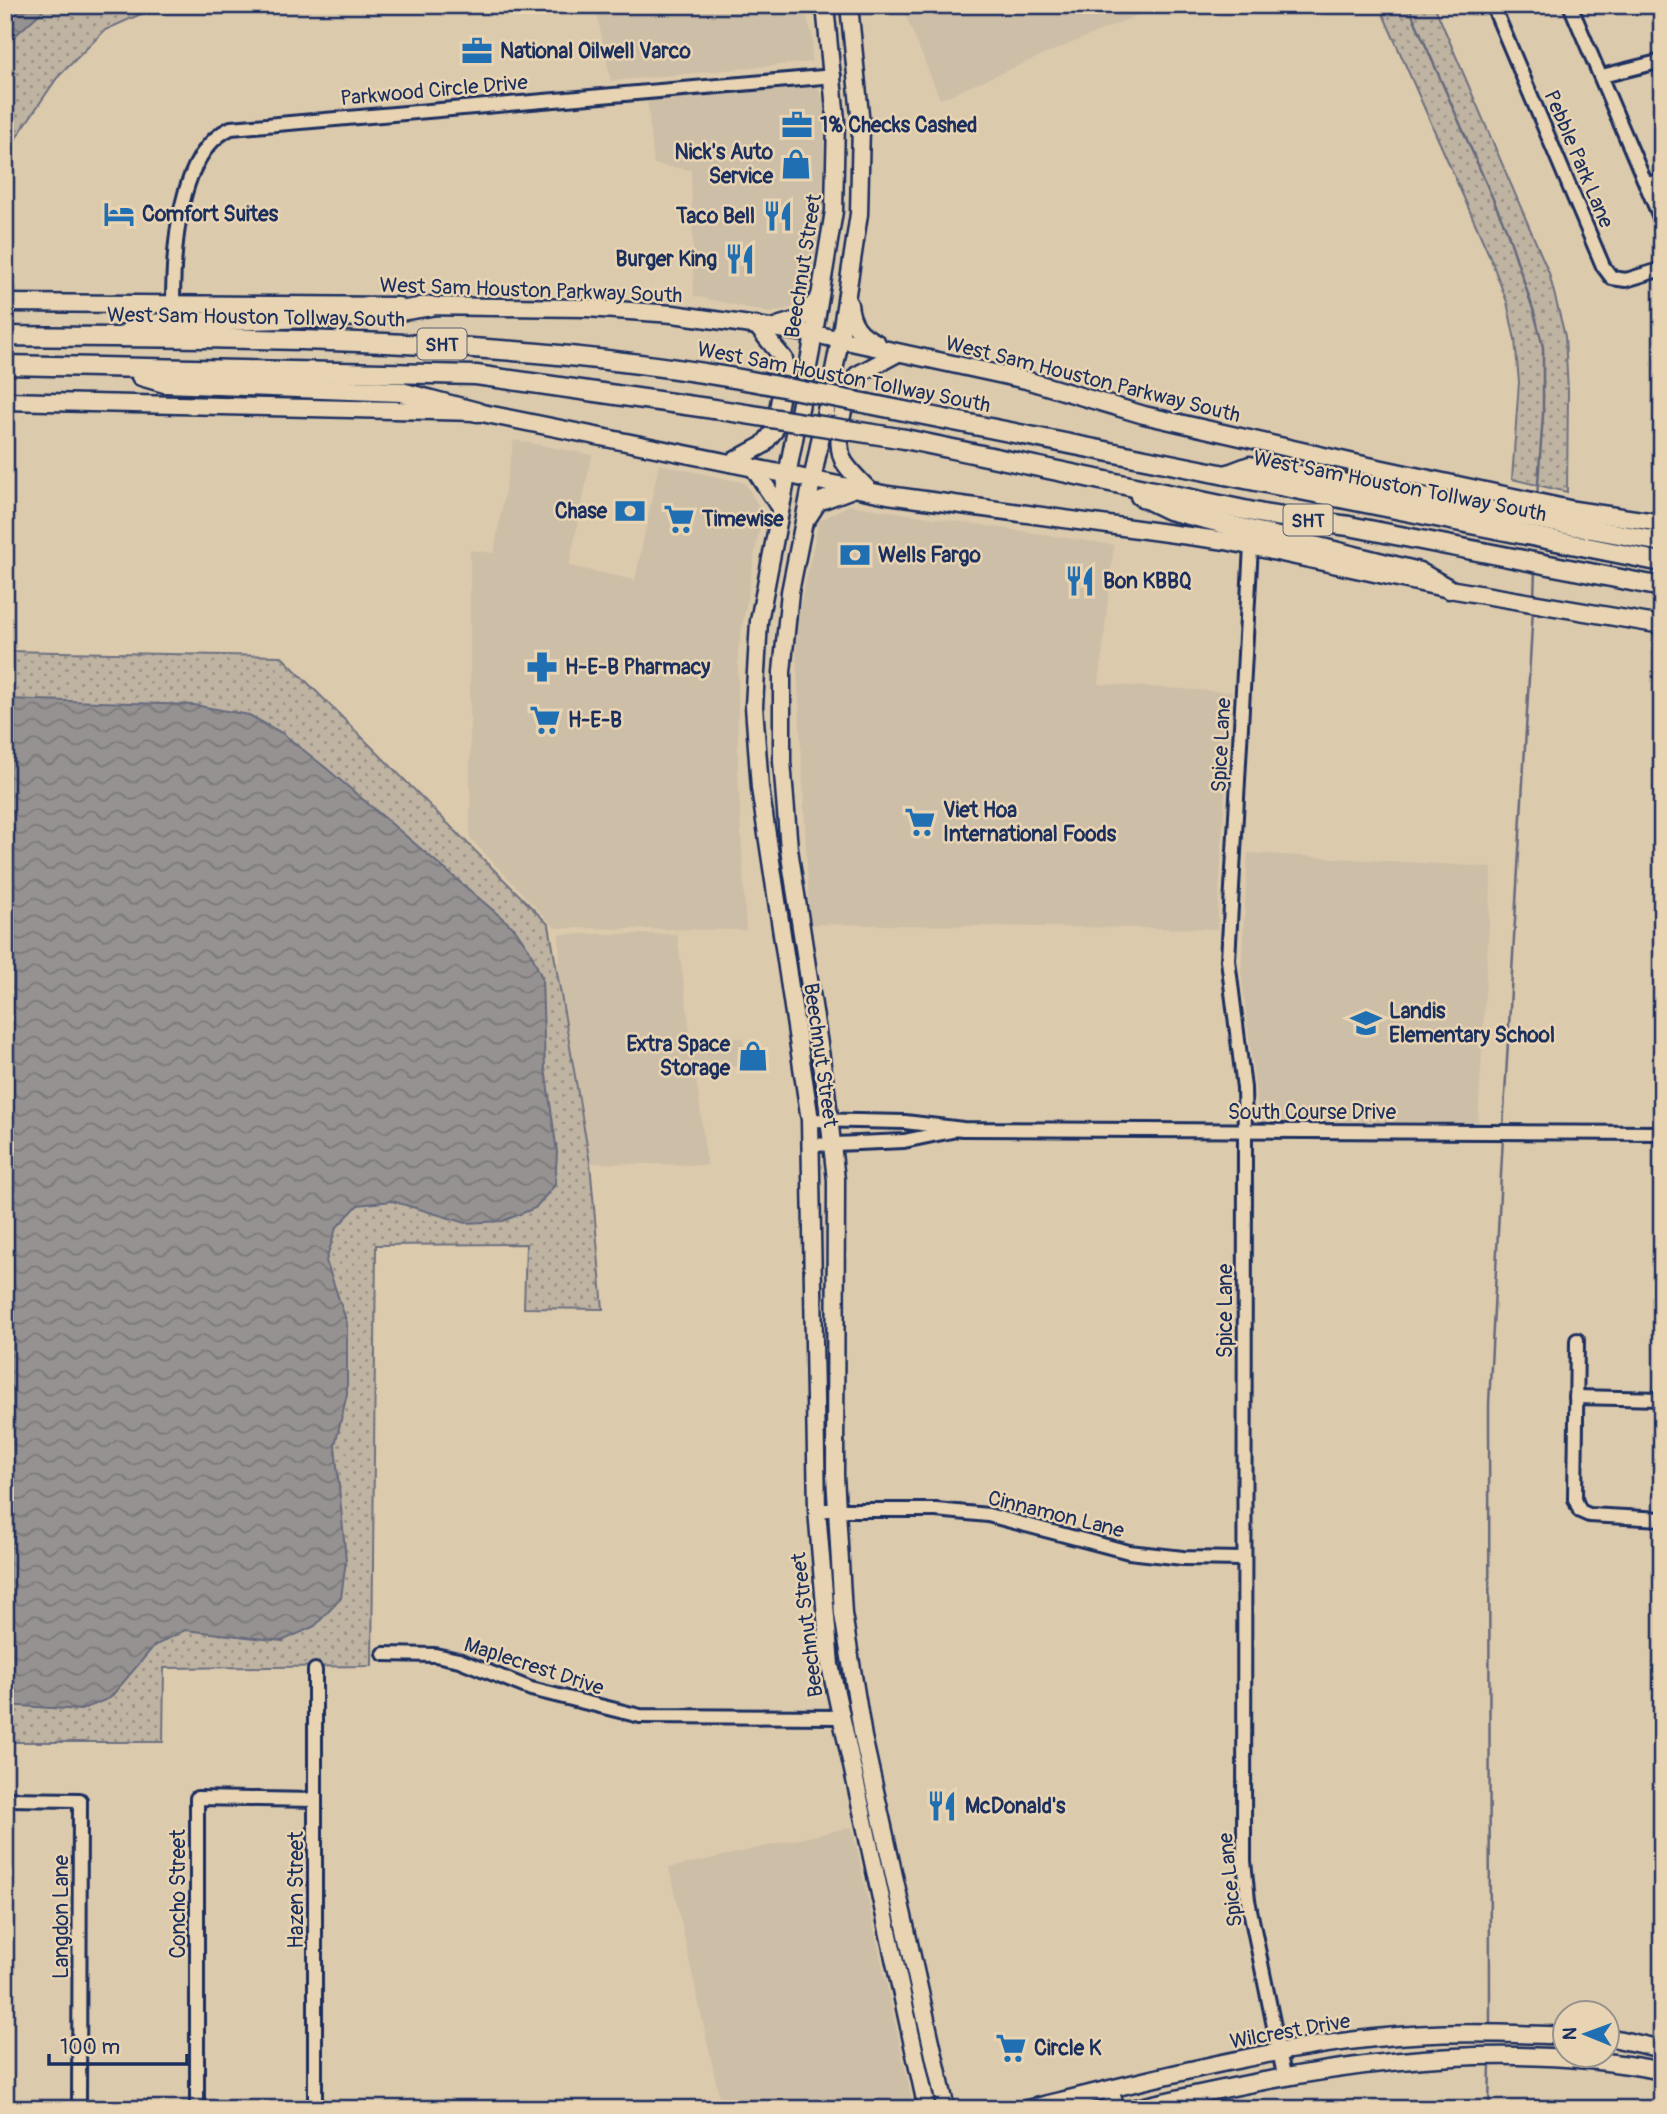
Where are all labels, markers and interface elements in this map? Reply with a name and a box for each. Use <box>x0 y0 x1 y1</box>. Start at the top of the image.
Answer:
office icon: National Oilwell Varco <box>460 34 494 68</box>
place label: National Oilwell Varco <box>500 38 691 65</box>
street label: Parkwood Circle Drive <box>339 69 529 112</box>
street label: Pebble Park Lane <box>1537 86 1620 233</box>
office icon: 1% Checks Cashed <box>780 108 814 142</box>
place label: 1% Checks Cashed <box>820 112 977 139</box>
place label: Nick's Auto Service <box>674 139 774 190</box>
shop icon: Nick's Auto Service <box>779 147 813 181</box>
street label: Beechnut Street <box>779 192 828 340</box>
hotel icon: Comfort Suites <box>102 197 136 231</box>
restaurant icon: Taco Bell <box>761 199 795 233</box>
place label: Comfort Suites <box>142 201 279 228</box>
place label: Taco Bell <box>675 203 755 230</box>
restaurant icon: Burger King <box>723 242 757 276</box>
place label: Burger King <box>615 246 717 273</box>
street label: West Sam Houston Parkway South <box>379 272 683 309</box>
street label: West Sam Houston Tollway South <box>107 301 405 334</box>
road number: SHT <box>418 328 466 360</box>
street label: West Sam Houston Parkway South <box>943 330 1243 429</box>
street label: West Sam Houston Tollway South <box>695 336 993 419</box>
street label: West Sam Houston Tollway South <box>1251 445 1549 528</box>
bank icon: Chase <box>613 494 647 528</box>
place label: Chase <box>555 498 608 525</box>
supermarket icon: Timewise <box>662 502 696 536</box>
road number: SHT <box>1284 505 1332 536</box>
place label: Timewise <box>701 506 784 533</box>
bank icon: Wells Fargo <box>838 538 872 572</box>
place label: Wells Fargo <box>878 542 981 569</box>
restaurant icon: Bon KBBQ <box>1063 564 1097 598</box>
place label: Bon KBBQ <box>1103 568 1192 595</box>
pharmacy icon: H-E-B Pharmacy <box>525 650 559 684</box>
place label: H-E-B Pharmacy <box>565 654 710 681</box>
street label: Spice Lane <box>1206 696 1237 793</box>
supermarket icon: H-E-B <box>528 703 562 737</box>
place label: H-E-B <box>568 707 622 734</box>
place label: Viet Hoa International Foods <box>943 797 1117 848</box>
supermarket icon: Viet Hoa International Foods <box>903 805 937 839</box>
street label: Beechnut Street <box>797 981 844 1130</box>
place label: Landis Elementary School <box>1389 998 1555 1049</box>
school or university icon: Landis Elementary School <box>1349 1006 1383 1040</box>
place label: Extra Space Storage <box>626 1031 731 1082</box>
shop icon: Extra Space Storage <box>736 1039 770 1073</box>
street label: South Course Drive <box>1228 1099 1397 1126</box>
street label: Spice Lane <box>1212 1263 1239 1358</box>
street label: Cinnamon Lane <box>985 1485 1127 1545</box>
street label: Beechnut Street <box>785 1551 830 1699</box>
street label: Maplecrest Drive <box>460 1631 608 1702</box>
restaurant icon: McDonald's <box>925 1789 959 1823</box>
place label: McDonald's <box>965 1793 1066 1820</box>
street label: Concho Street <box>165 1829 192 1959</box>
street label: Hazen Street <box>283 1831 310 1949</box>
street label: Spice Lane <box>1212 1831 1249 1928</box>
street label: Langdon Lane <box>48 1854 75 1979</box>
north arrow <box>1552 1998 1622 2068</box>
street label: Wilcrest Drive <box>1228 2007 1353 2055</box>
scale bar <box>49 2023 187 2067</box>
text: N <box>1558 2027 1582 2040</box>
supermarket icon: Circle K <box>994 2031 1028 2065</box>
text: 100 m <box>60 2034 120 2061</box>
place label: Circle K <box>1034 2035 1102 2062</box>

